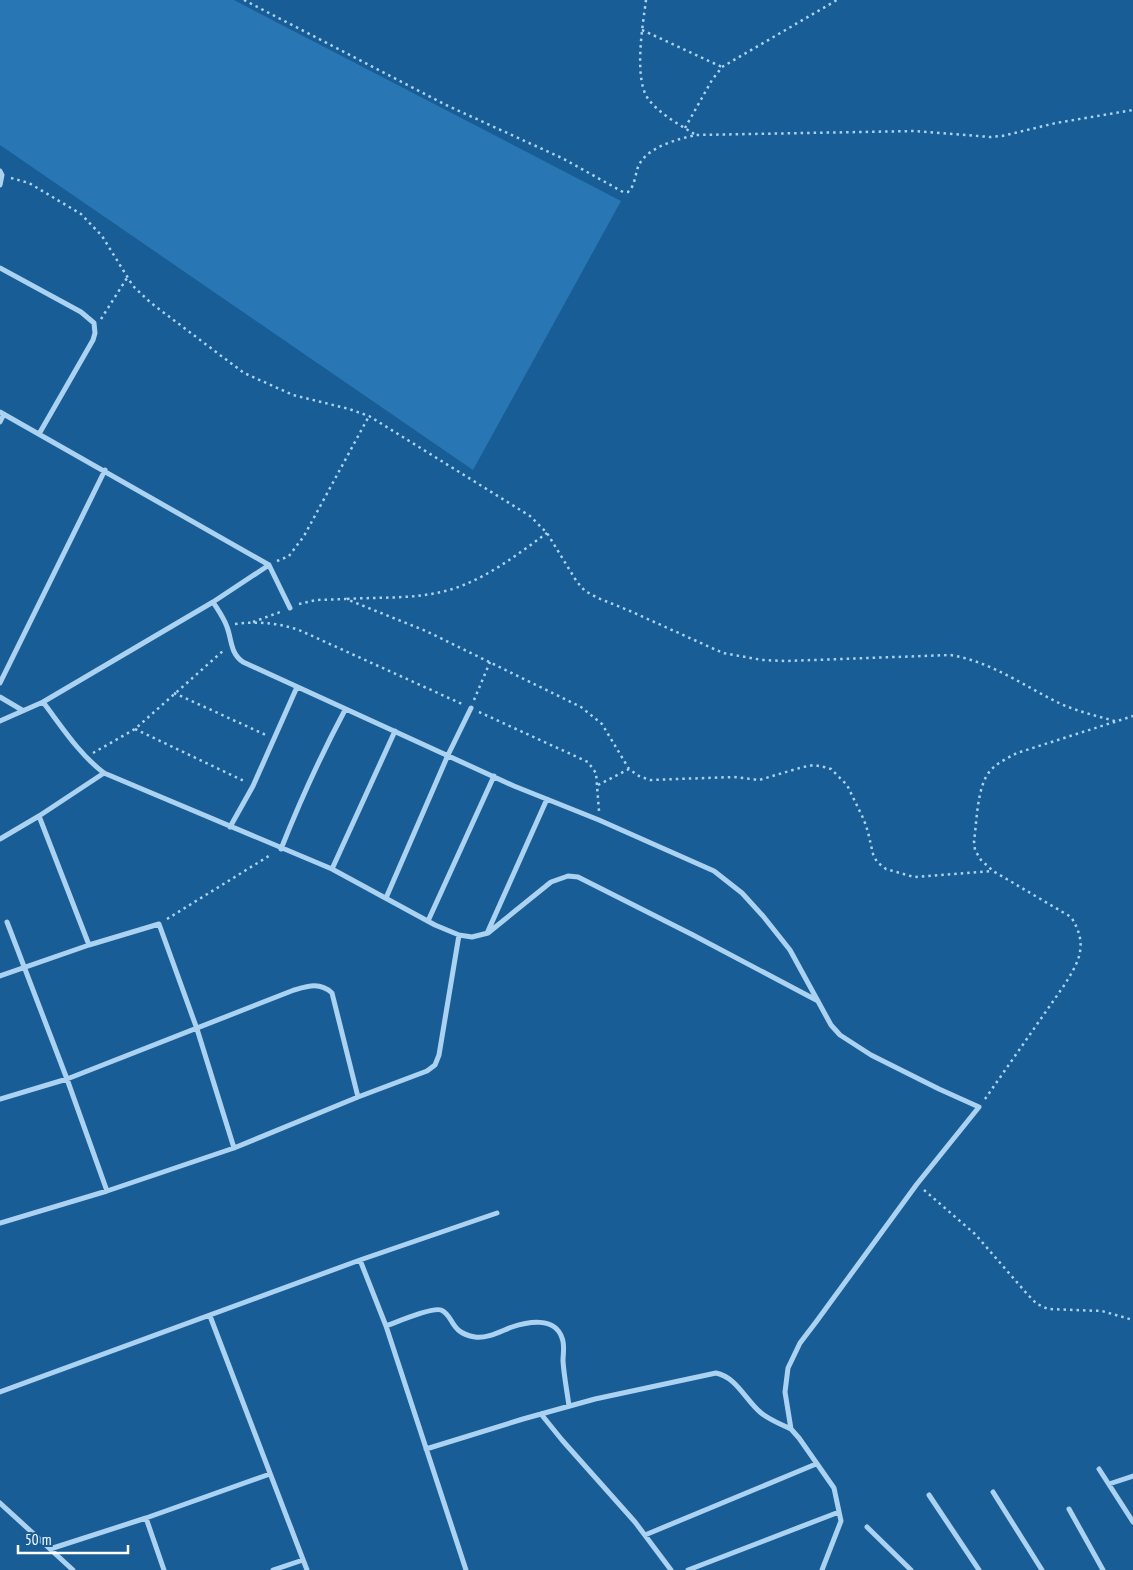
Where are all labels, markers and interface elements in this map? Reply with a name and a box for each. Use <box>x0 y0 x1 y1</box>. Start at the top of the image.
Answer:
scale bar <box>18 1522 128 1554</box>
text: 50 m <box>25 1530 51 1549</box>

